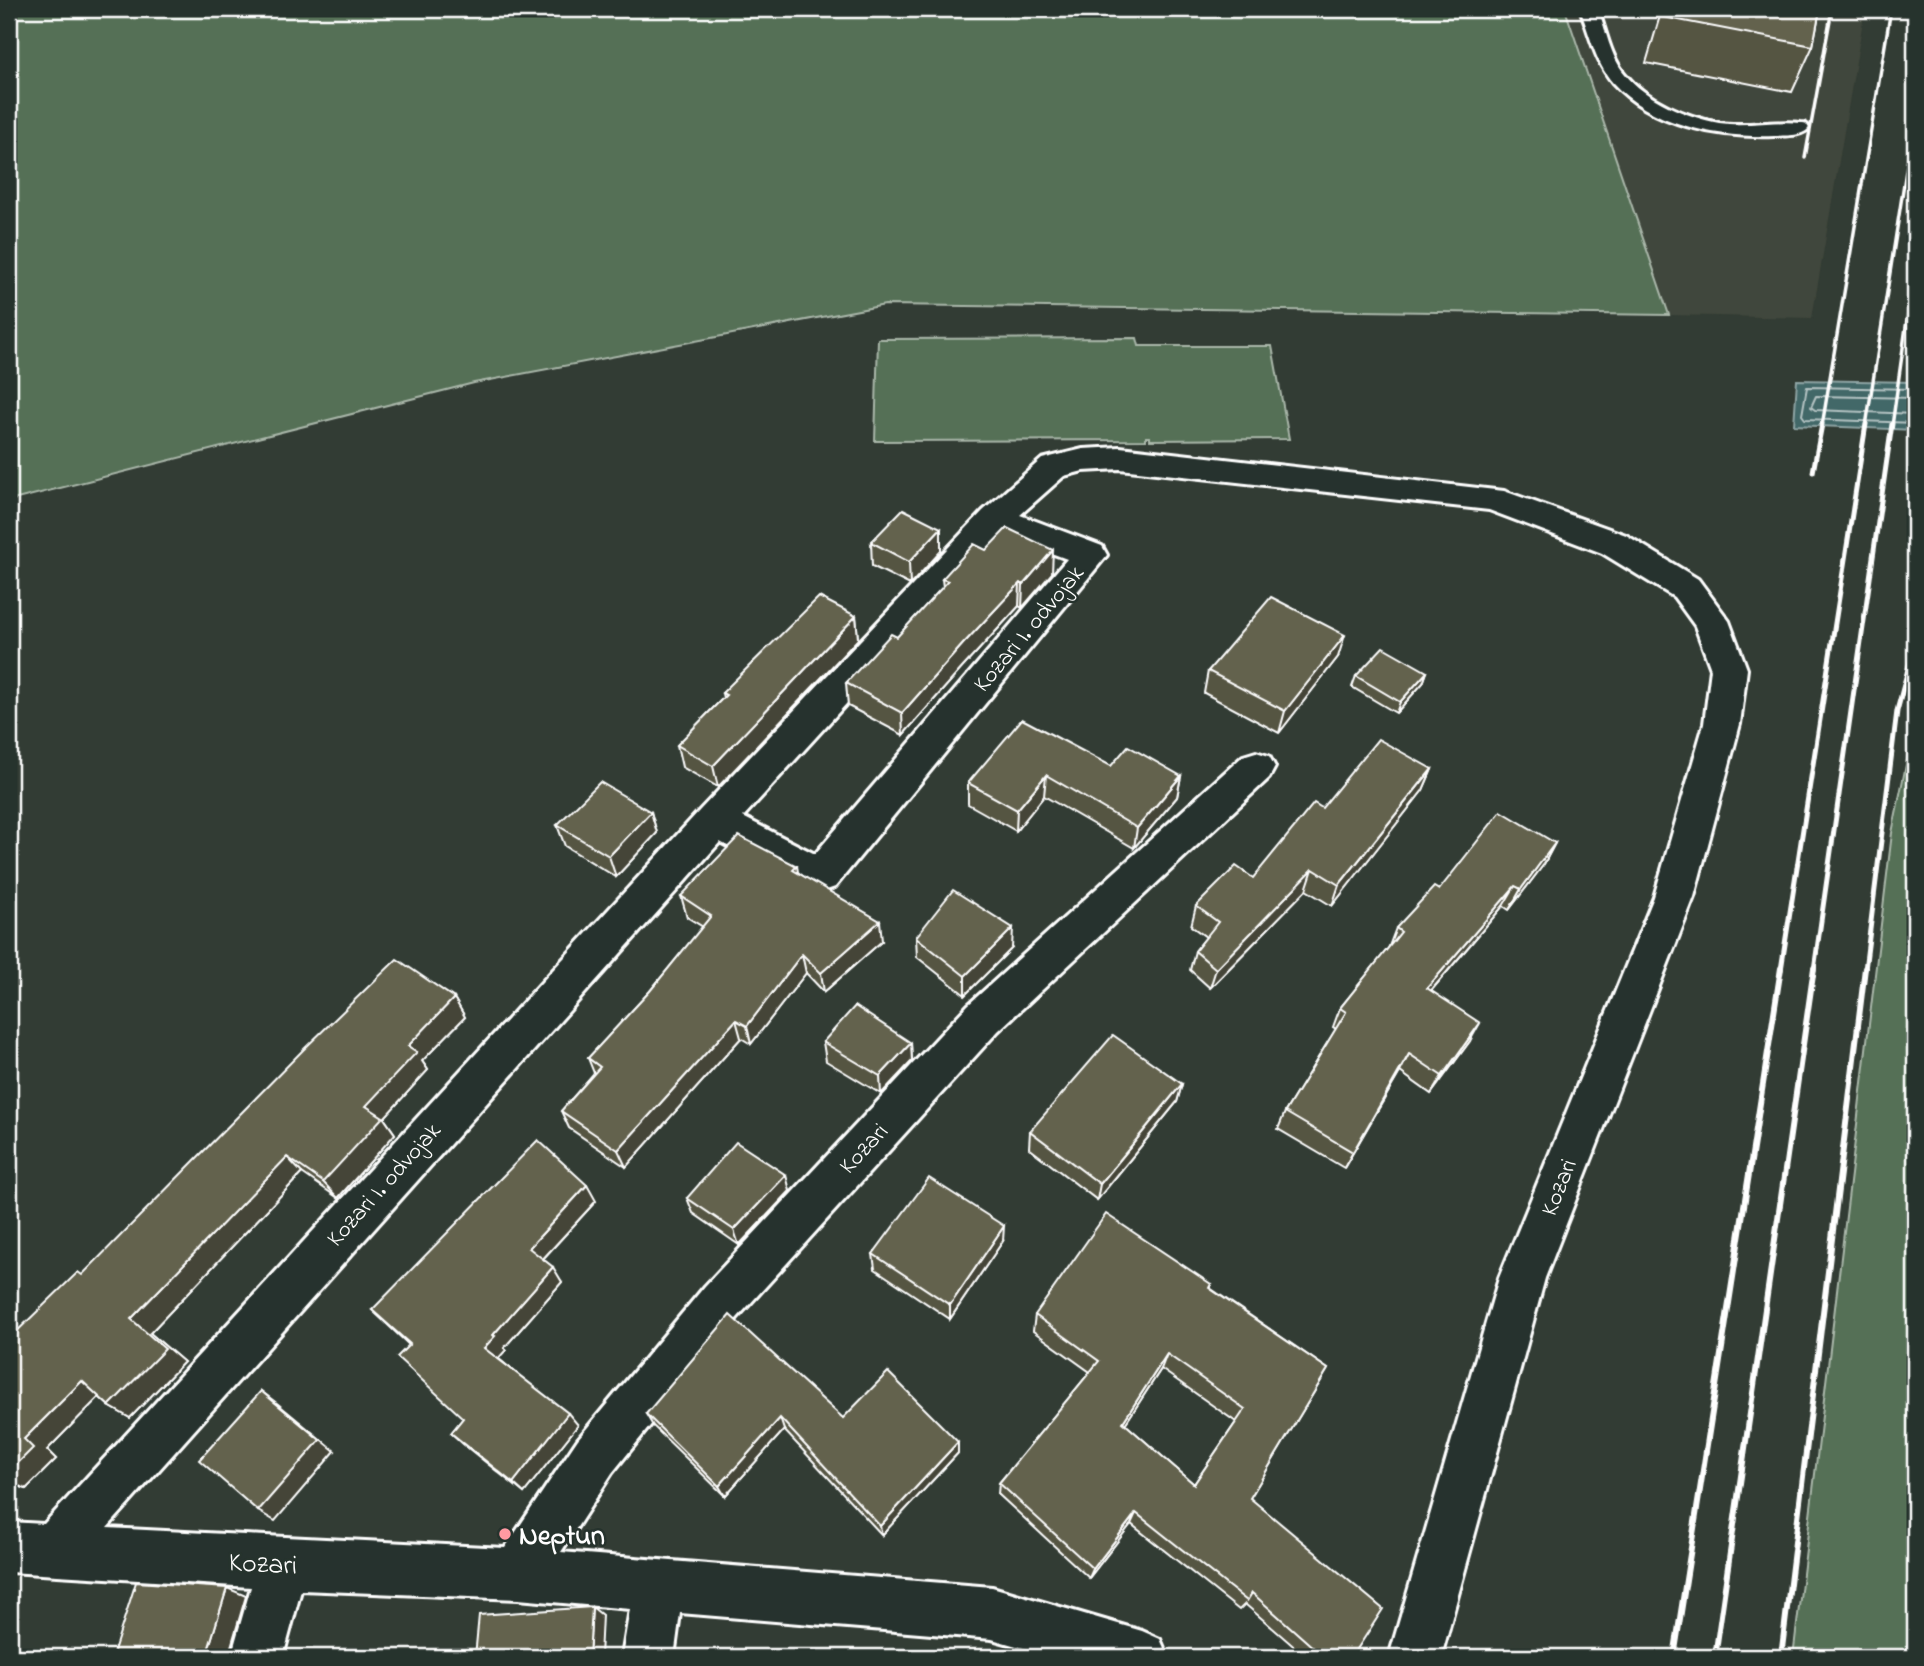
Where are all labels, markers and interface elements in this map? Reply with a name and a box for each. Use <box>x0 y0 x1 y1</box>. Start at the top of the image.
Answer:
street label: Kozari I. odvojak <box>966 558 1094 701</box>
street label: Kozari I. odvojak <box>319 1115 451 1256</box>
street label: Kozari <box>832 1116 898 1183</box>
street label: Kozari <box>1533 1154 1588 1222</box>
place label: Neptun <box>519 1517 605 1558</box>
marker: Neptun <box>497 1526 513 1542</box>
street label: Kozari <box>227 1543 298 1588</box>

